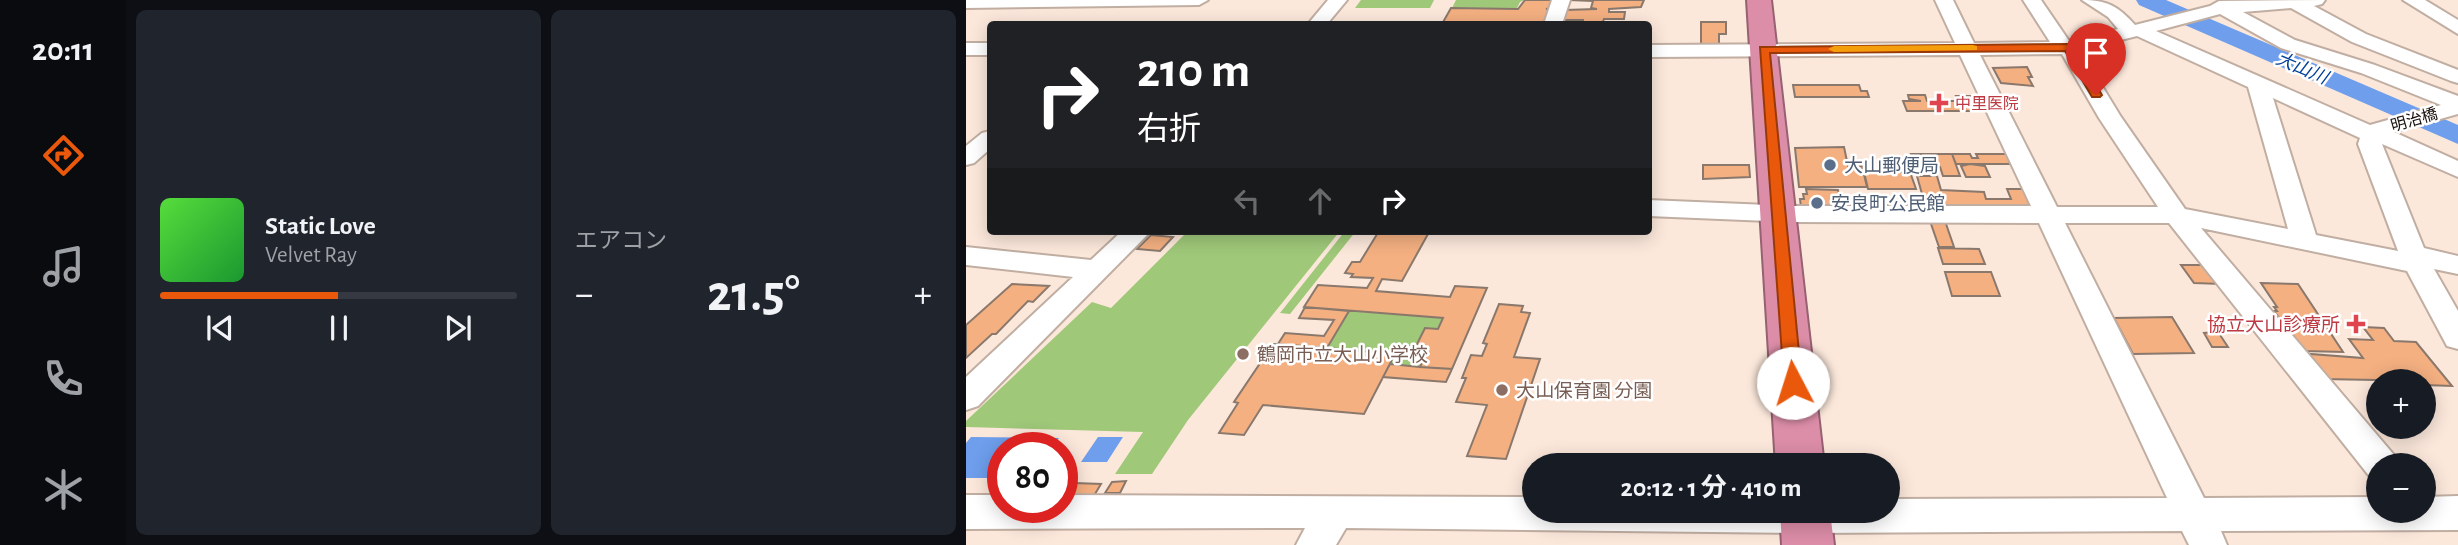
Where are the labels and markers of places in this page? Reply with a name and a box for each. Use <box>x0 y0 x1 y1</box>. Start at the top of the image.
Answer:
pin <box>2066 23 2126 95</box>
marker: 中里医院 <box>1929 93 1949 113</box>
place label: 中里医院 <box>1955 95 2019 112</box>
place label: 大山郵便局 <box>1844 155 1939 176</box>
marker: 大山郵便局 <box>1822 157 1838 173</box>
place label: 安良町公民館 <box>1831 194 1945 214</box>
marker: 安良町公民館 <box>1809 195 1825 211</box>
place label: 協立大山診療所 <box>2207 314 2340 335</box>
marker: 協立大山診療所 <box>2346 314 2366 334</box>
place label: 鶴岡市立大山小学校 <box>1257 344 1428 365</box>
marker: 鶴岡市立大山小学校 <box>1235 346 1251 362</box>
place label: 大山保育園 分園 <box>1516 381 1652 401</box>
marker: 大山保育園 分園 <box>1494 382 1510 398</box>

